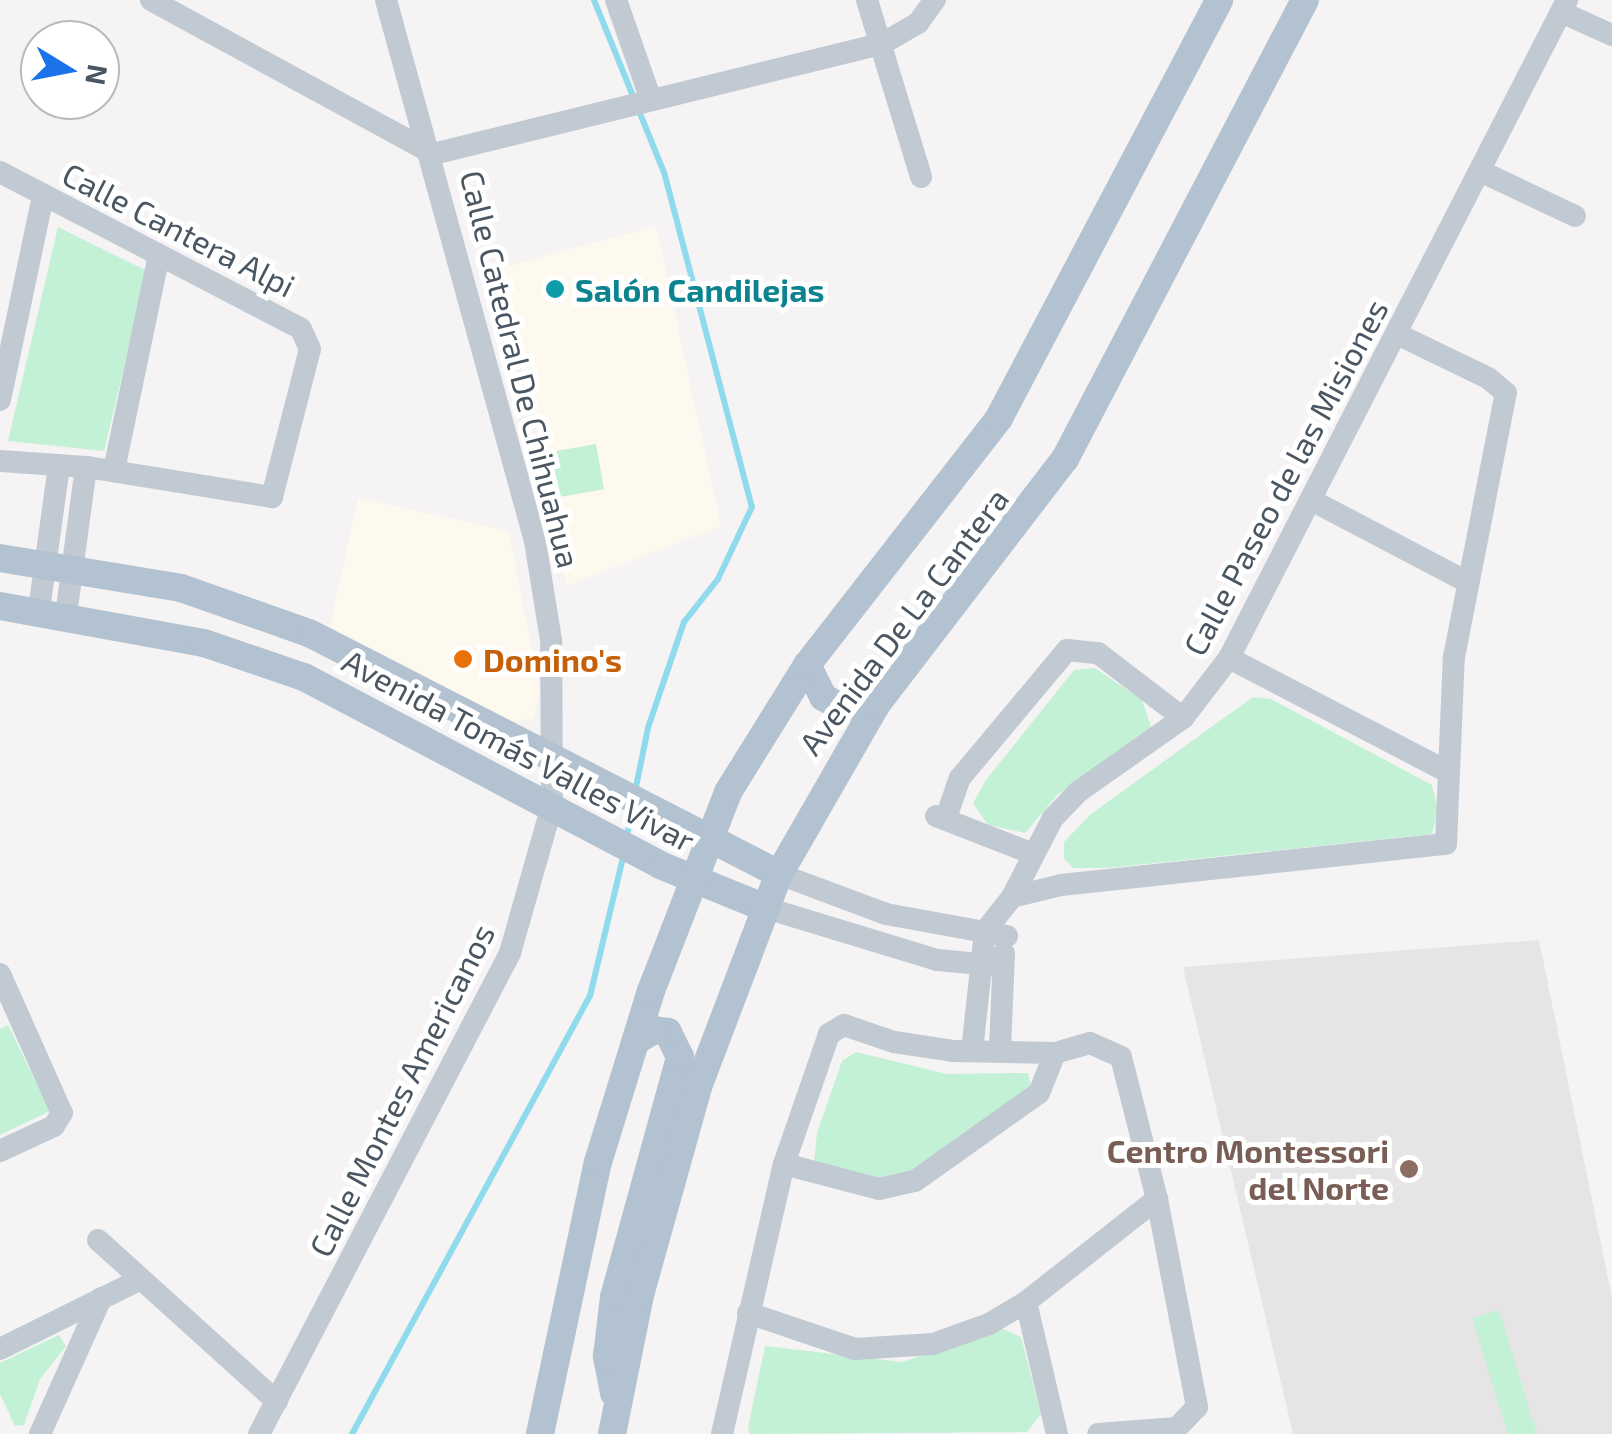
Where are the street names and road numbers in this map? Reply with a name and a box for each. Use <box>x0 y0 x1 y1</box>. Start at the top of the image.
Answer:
street label: Calle Cantera Alpi <box>56 154 302 304</box>
street label: Calle Catedral De Chihuahua <box>453 166 589 572</box>
street label: Calle Paseo de las Misiones <box>1175 292 1395 662</box>
street label: Avenida De La Cantera <box>790 480 1016 762</box>
street label: Avenida Tomás Valles Vivar <box>335 640 703 860</box>
street label: Calle Montes Americanos <box>300 917 502 1263</box>

